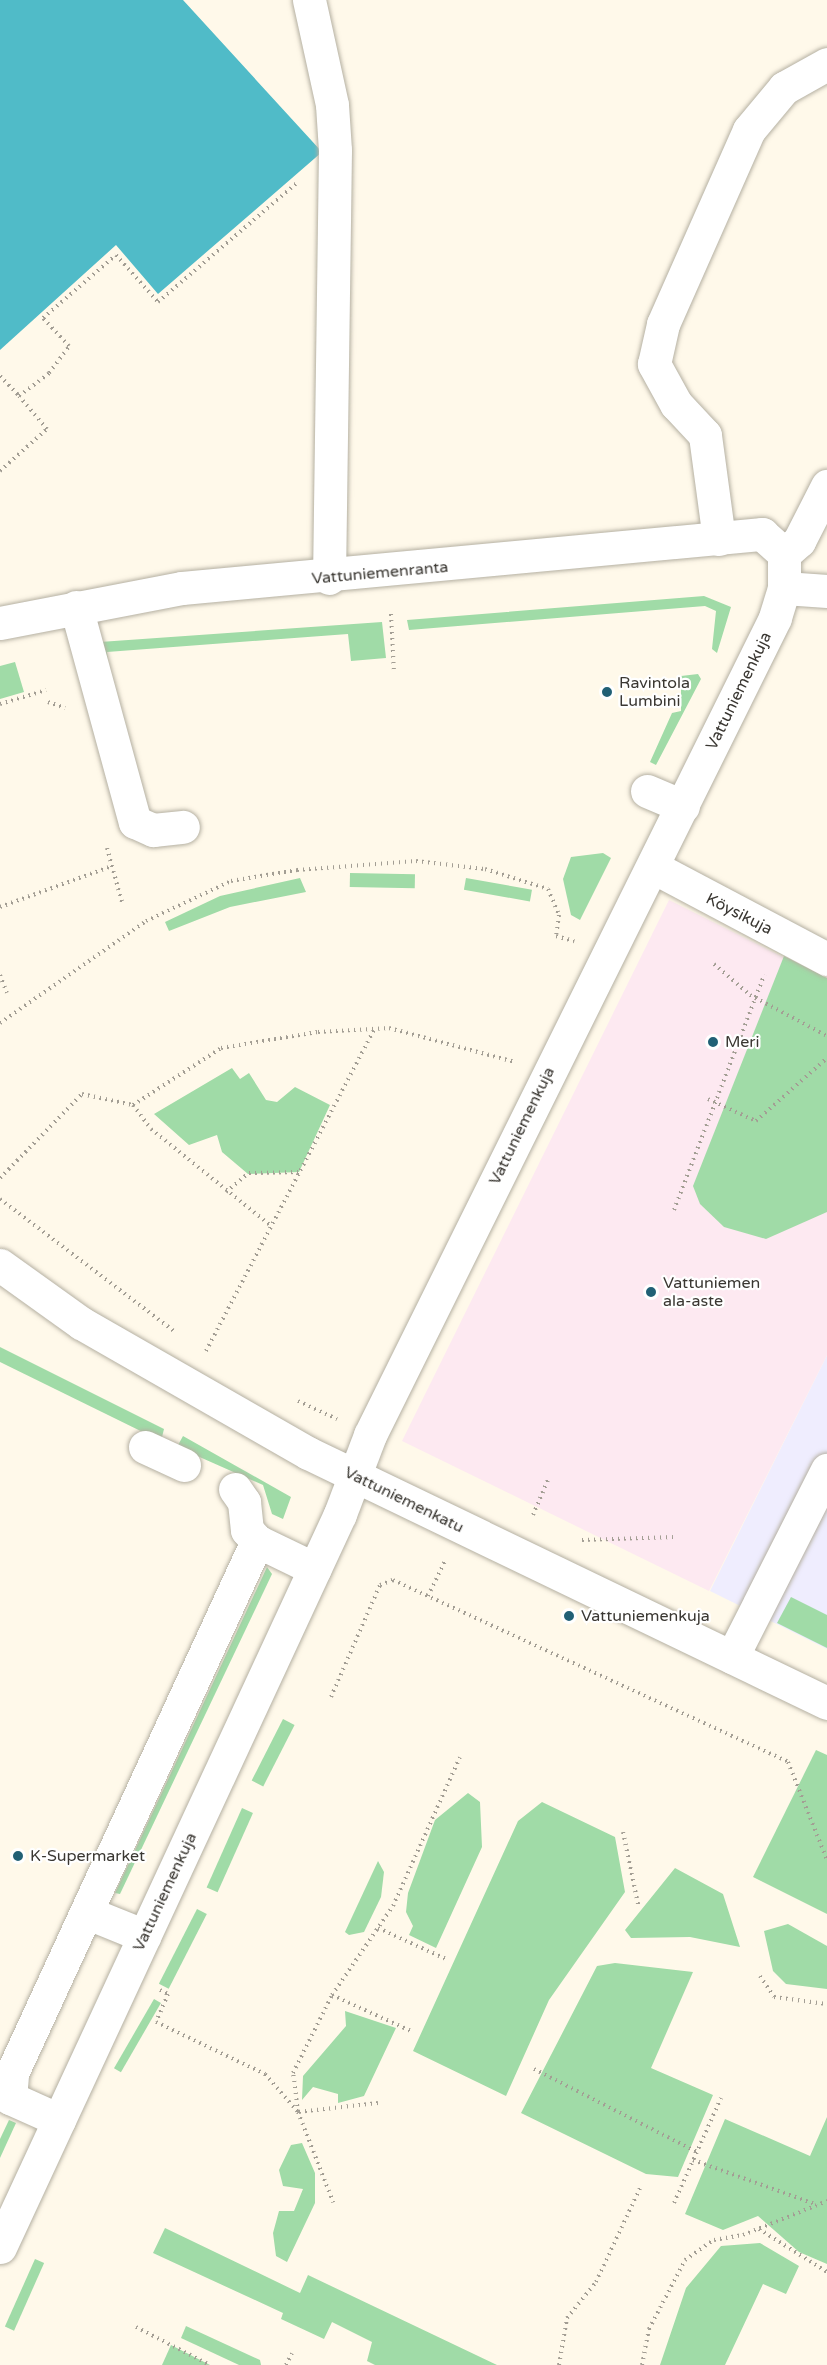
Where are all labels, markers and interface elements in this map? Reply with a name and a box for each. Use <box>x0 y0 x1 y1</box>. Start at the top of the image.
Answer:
street label: Vattuniemenranta <box>311 557 449 589</box>
street label: Vattuniemenkuja <box>702 629 776 753</box>
place label: Ravintola Lumbini <box>619 673 690 711</box>
marker: Ravintola Lumbini <box>600 685 614 699</box>
street label: Köysikuja <box>703 889 775 939</box>
place label: Meri <box>725 1032 759 1052</box>
marker: Meri <box>706 1035 720 1049</box>
street label: Vattuniemenkuja <box>485 1064 559 1188</box>
place label: Vattuniemen ala-aste <box>663 1273 760 1311</box>
marker: Vattuniemen ala-aste <box>644 1285 658 1299</box>
street label: Vattuniemenkatu <box>341 1463 467 1537</box>
place label: Vattuniemenkuja <box>581 1606 710 1626</box>
marker: Vattuniemenkuja <box>562 1609 576 1623</box>
street label: Vattuniemenkuja <box>129 1830 201 1954</box>
place label: K-Supermarket <box>30 1846 145 1866</box>
marker: K-Supermarket <box>11 1849 25 1863</box>

